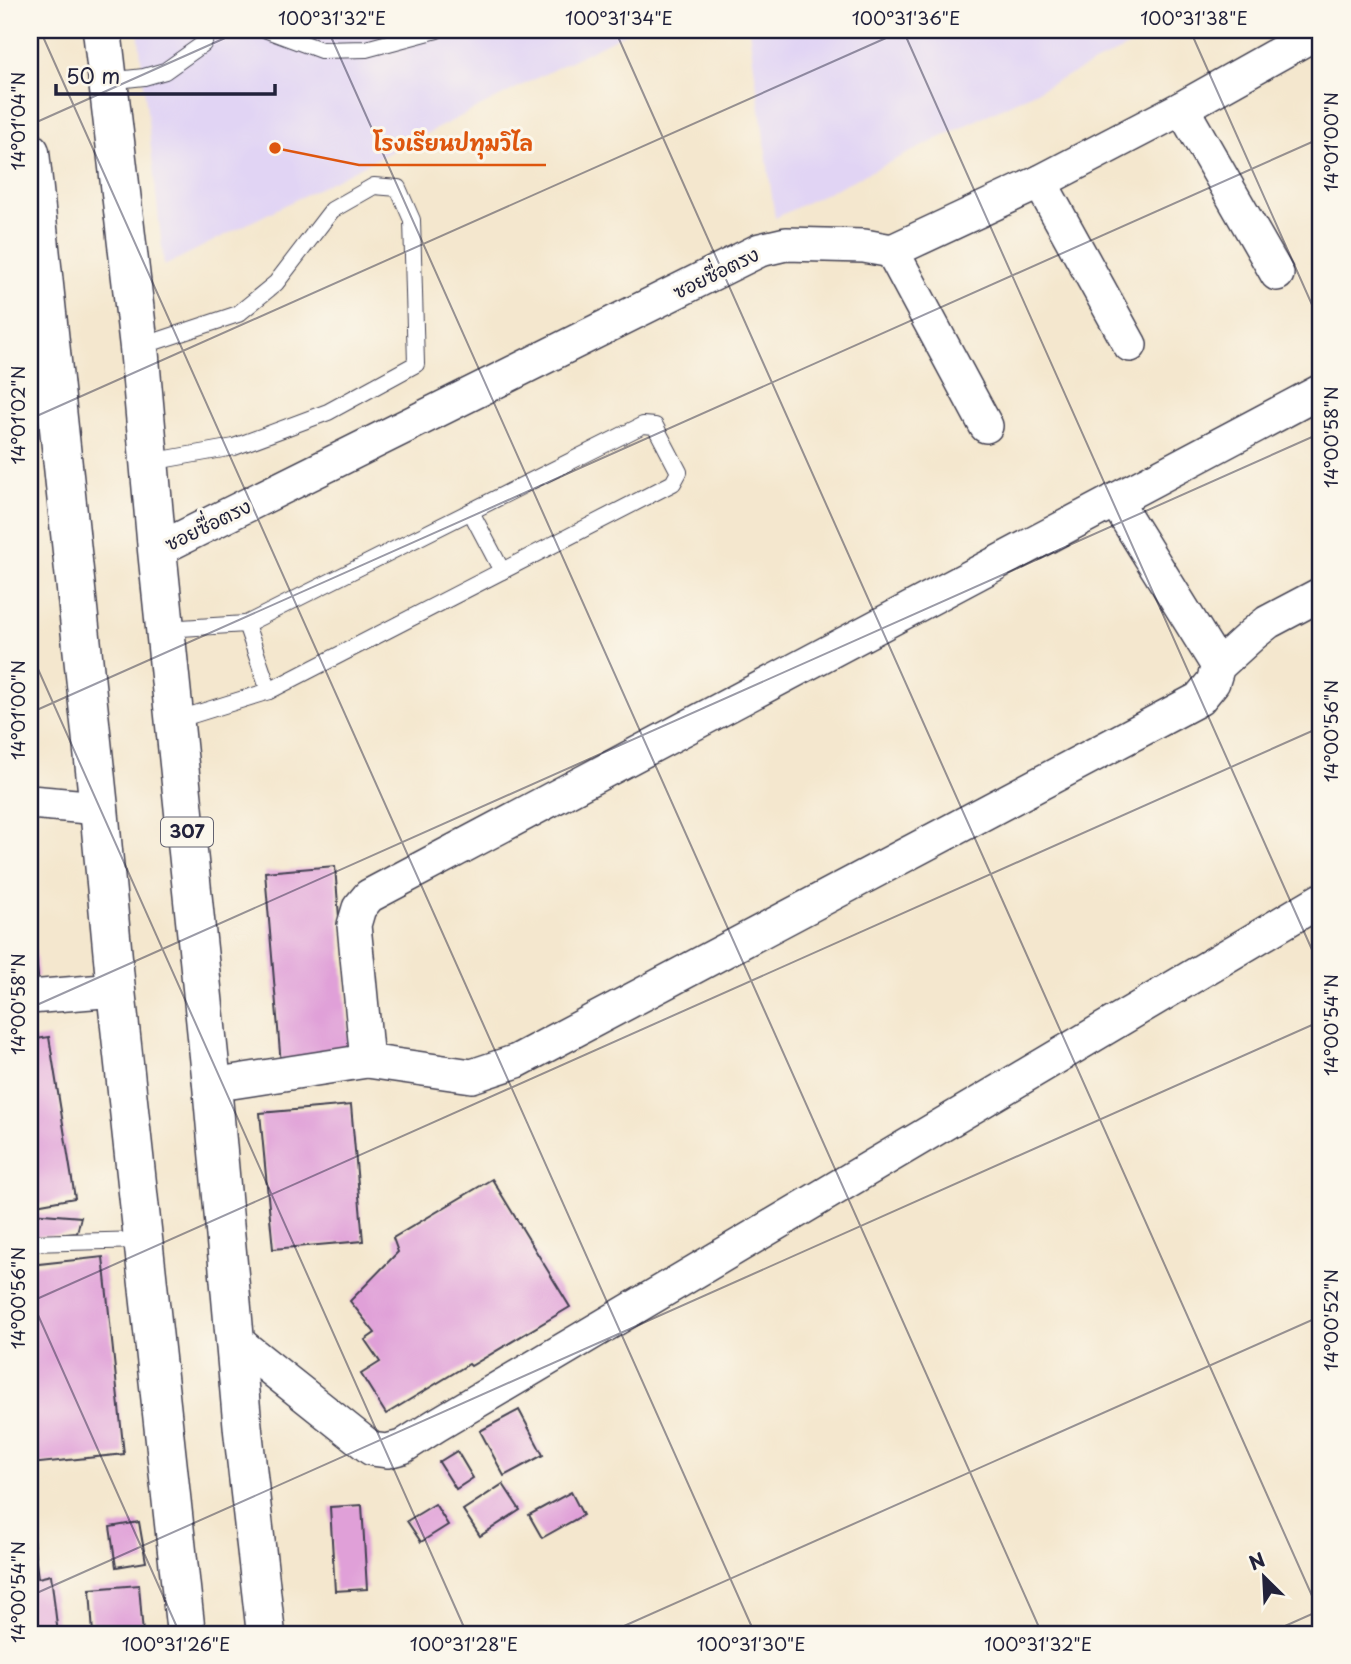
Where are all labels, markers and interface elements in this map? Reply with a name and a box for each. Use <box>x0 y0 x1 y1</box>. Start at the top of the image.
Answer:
text: 100°31'32"E <box>278 4 386 31</box>
text: 100°31'34"E <box>565 4 673 31</box>
text: 100°31'36"E <box>852 4 960 31</box>
text: 100°31'38"E <box>1140 4 1248 31</box>
scale bar <box>56 52 275 96</box>
text: 50 m <box>66 59 120 91</box>
text: 14°01'04"N <box>4 72 31 170</box>
text: 14°01'00"N <box>1317 92 1344 192</box>
callout: โรงเรียนปทุมวิไล <box>359 123 546 165</box>
text: โรงเรียนปทุมวิไล <box>372 126 533 160</box>
street label: ซอยซื่อตรง <box>667 237 763 305</box>
text: 14°01'02"N <box>4 365 31 465</box>
text: 14°00'58"N <box>1317 386 1344 488</box>
street label: ซอยซื่อตรง <box>159 489 255 557</box>
text: 14°01'00"N <box>4 660 31 760</box>
text: 14°00'56"N <box>1317 680 1344 782</box>
road number: 307 <box>161 818 213 846</box>
text: 14°00'58"N <box>4 953 31 1055</box>
text: 14°00'54"N <box>1317 974 1344 1076</box>
text: 14°00'56"N <box>4 1247 31 1349</box>
text: 14°00'52"N <box>1317 1269 1344 1371</box>
text: 14°00'54"N <box>4 1541 31 1643</box>
north arrow <box>1228 1542 1298 1612</box>
text: N <box>1244 1545 1269 1576</box>
text: 100°31'26"E <box>122 1630 230 1657</box>
text: 100°31'28"E <box>410 1630 518 1657</box>
text: 100°31'30"E <box>696 1630 806 1657</box>
text: 100°31'32"E <box>984 1630 1092 1657</box>

